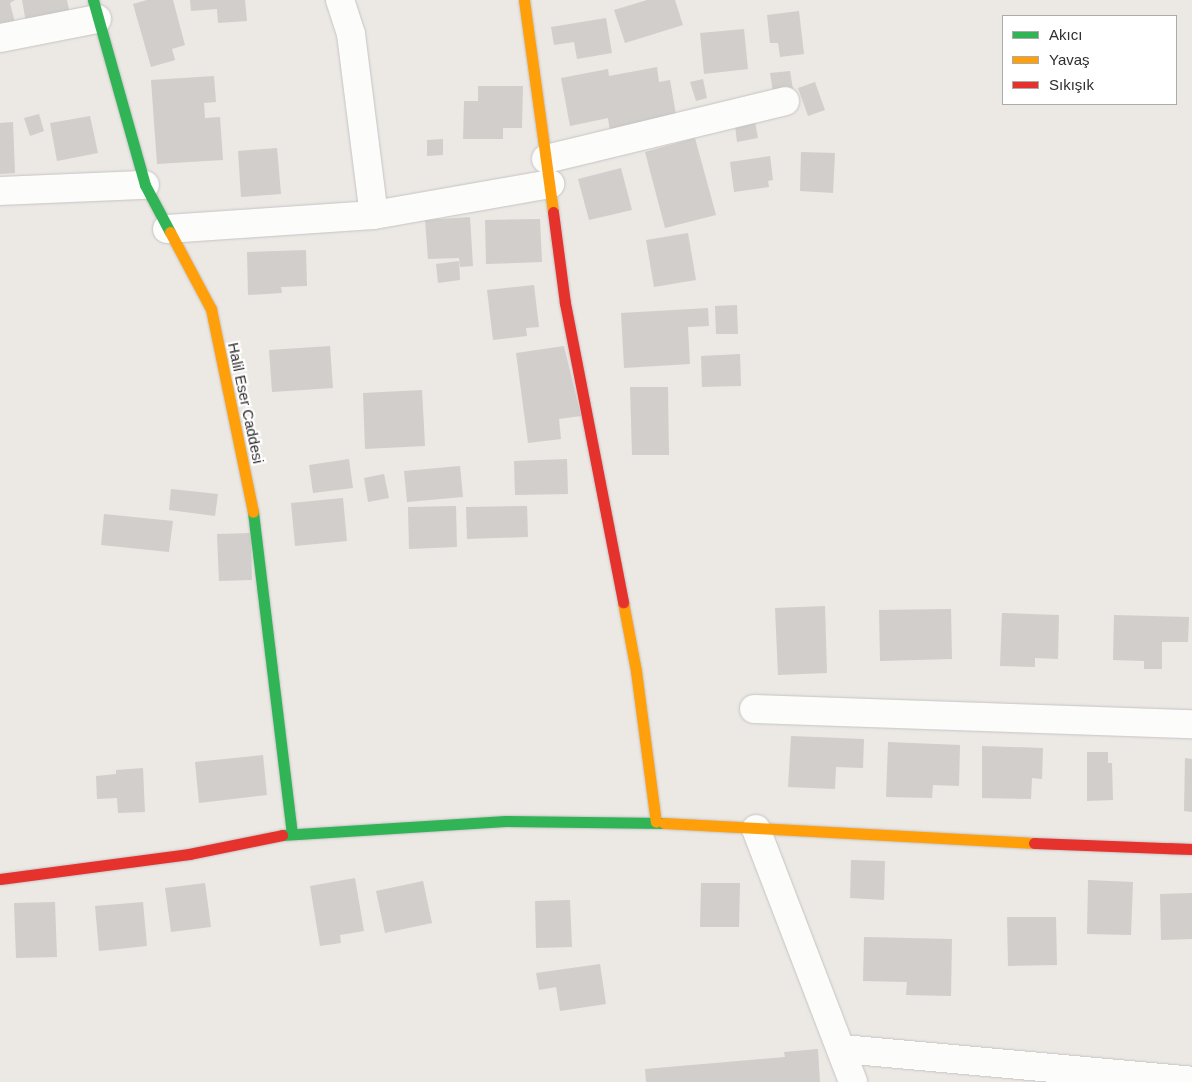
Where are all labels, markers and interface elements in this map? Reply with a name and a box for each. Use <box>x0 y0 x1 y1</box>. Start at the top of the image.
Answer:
legend <box>1002 15 1177 105</box>
text: Akıcı <box>1049 26 1082 43</box>
text: Yavaş <box>1049 51 1090 68</box>
text: Sıkışık <box>1049 76 1094 93</box>
street label: Halil Eser Caddesi <box>224 341 268 465</box>

